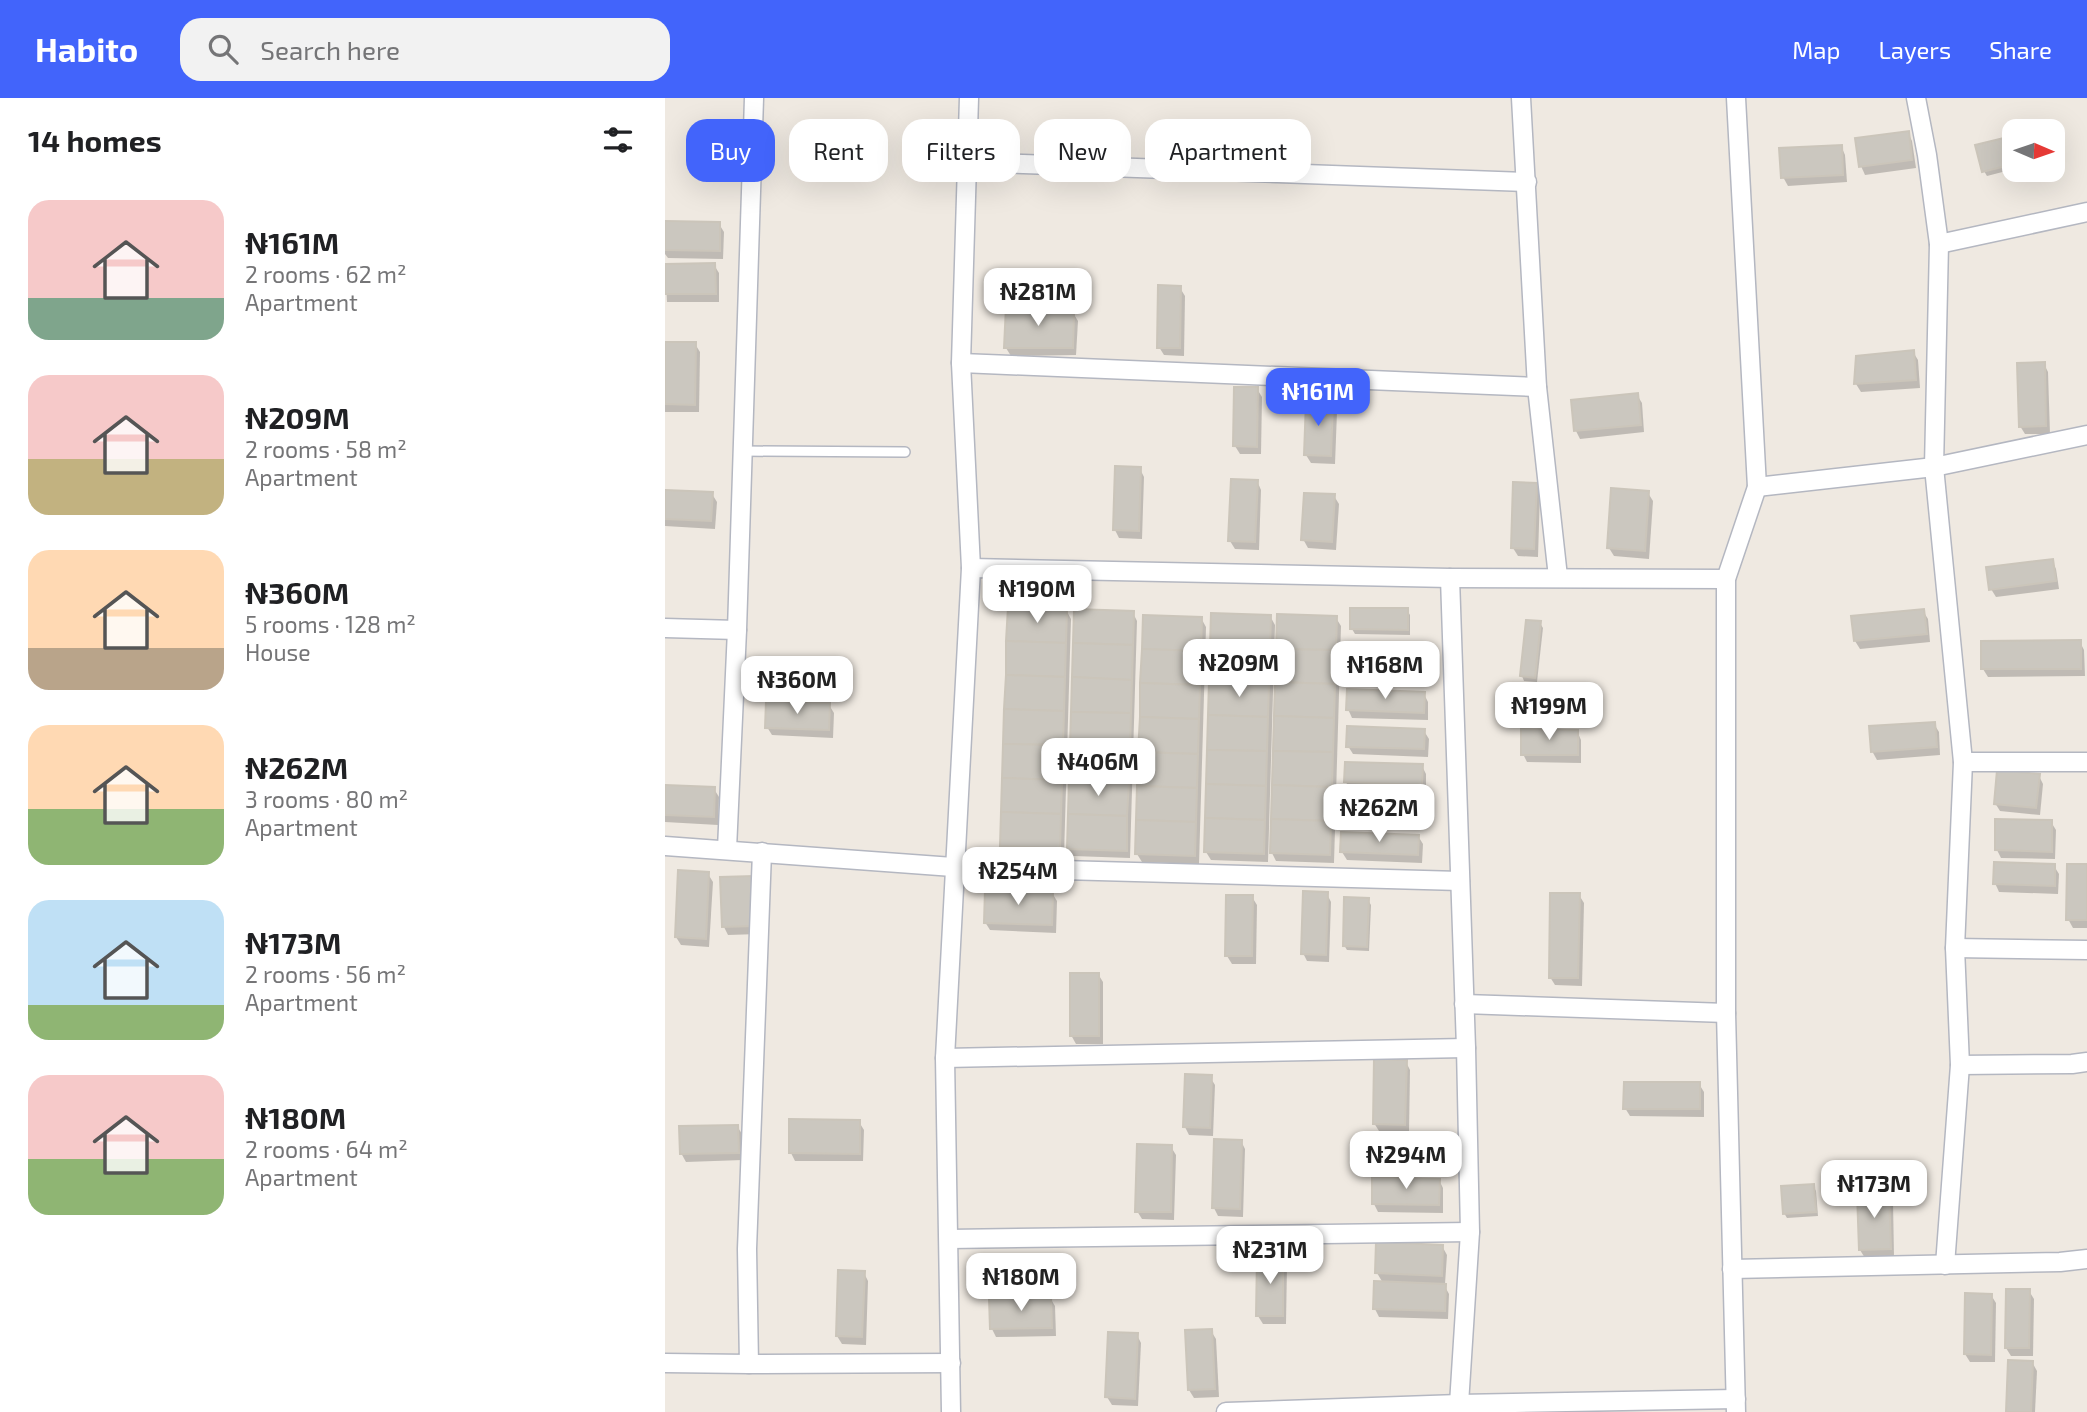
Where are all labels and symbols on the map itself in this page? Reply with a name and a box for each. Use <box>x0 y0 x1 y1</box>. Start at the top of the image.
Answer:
north arrow <box>2002 119 2065 182</box>
pin: ₦281M <box>989 268 1087 328</box>
pin: ₦161M <box>1269 368 1367 428</box>
pin: ₦190M <box>988 566 1086 625</box>
pin: ₦209M <box>1190 640 1288 699</box>
pin: ₦168M <box>1336 642 1434 701</box>
pin: ₦360M <box>748 656 846 716</box>
pin: ₦199M <box>1500 682 1598 742</box>
pin: ₦406M <box>1049 738 1147 798</box>
pin: ₦262M <box>1330 784 1428 844</box>
pin: ₦254M <box>969 848 1067 907</box>
pin: ₦294M <box>1357 1132 1455 1191</box>
pin: ₦173M <box>1825 1160 1923 1220</box>
pin: ₦231M <box>1221 1226 1319 1286</box>
pin: ₦180M <box>972 1254 1070 1313</box>

